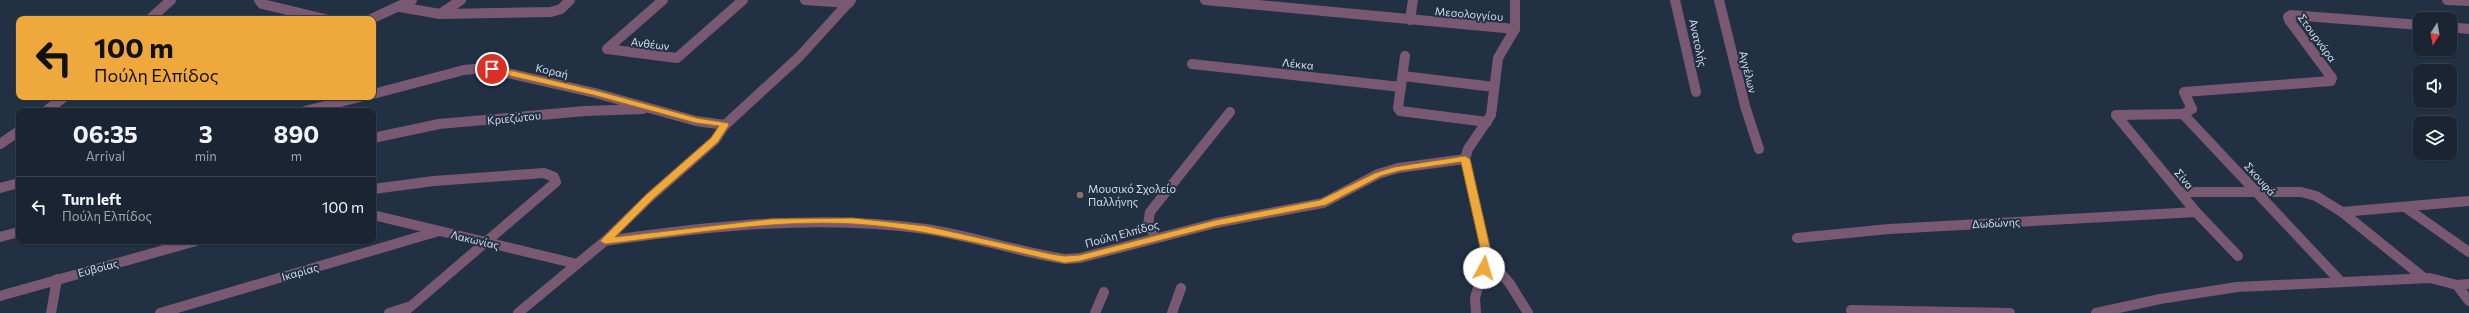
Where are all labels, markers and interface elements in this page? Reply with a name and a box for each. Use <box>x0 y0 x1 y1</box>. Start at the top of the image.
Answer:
street label: Μεσολογγίου <box>1434 4 1504 23</box>
street label: Στουρνάρα <box>2296 11 2339 65</box>
north arrow <box>2413 12 2457 56</box>
map controls <box>2413 12 2457 160</box>
street label: Ανατολής <box>1687 18 1710 68</box>
text: 100 m <box>94 30 174 64</box>
icon: left <box>28 32 80 84</box>
street label: Ανθέων <box>630 35 670 52</box>
street label: Αγγέλων <box>1737 49 1760 95</box>
pin <box>475 52 509 86</box>
street label: Λέκκα <box>1282 55 1315 72</box>
icon: arrive <box>481 58 503 80</box>
street label: Κοραή <box>535 60 570 81</box>
text: Πούλη Ελπίδος <box>94 64 219 86</box>
button: sound <box>2413 64 2457 108</box>
street label: Κριεζώτου <box>486 108 541 127</box>
button: layers <box>2413 116 2457 160</box>
text: 06:35 <box>73 119 138 148</box>
text: 3 <box>199 119 213 148</box>
text: 890 <box>274 119 319 148</box>
text: Arrival <box>86 148 125 164</box>
text: min <box>195 148 217 164</box>
text: m <box>291 148 302 164</box>
street label: Σκουφά <box>2242 159 2279 198</box>
street label: Σίνα <box>2172 166 2197 192</box>
place label: Μουσικό Σχολείο Παλλήνης <box>1088 182 1176 208</box>
text: Turn left <box>62 190 121 208</box>
marker: Μουσικό Σχολείο Παλλήνης <box>1075 190 1085 200</box>
icon: left <box>28 196 50 218</box>
text: 100 m <box>322 198 364 216</box>
text: Πούλη Ελπίδος <box>62 208 152 224</box>
street label: Δωδώνης <box>1971 215 2020 230</box>
street label: Πούλη Ελπίδος <box>1083 217 1160 250</box>
street label: Λακωνίας <box>450 228 501 251</box>
position arrow <box>1463 247 1505 289</box>
street label: Ευβοίας <box>76 256 120 279</box>
street label: Ικαρίας <box>280 260 320 283</box>

